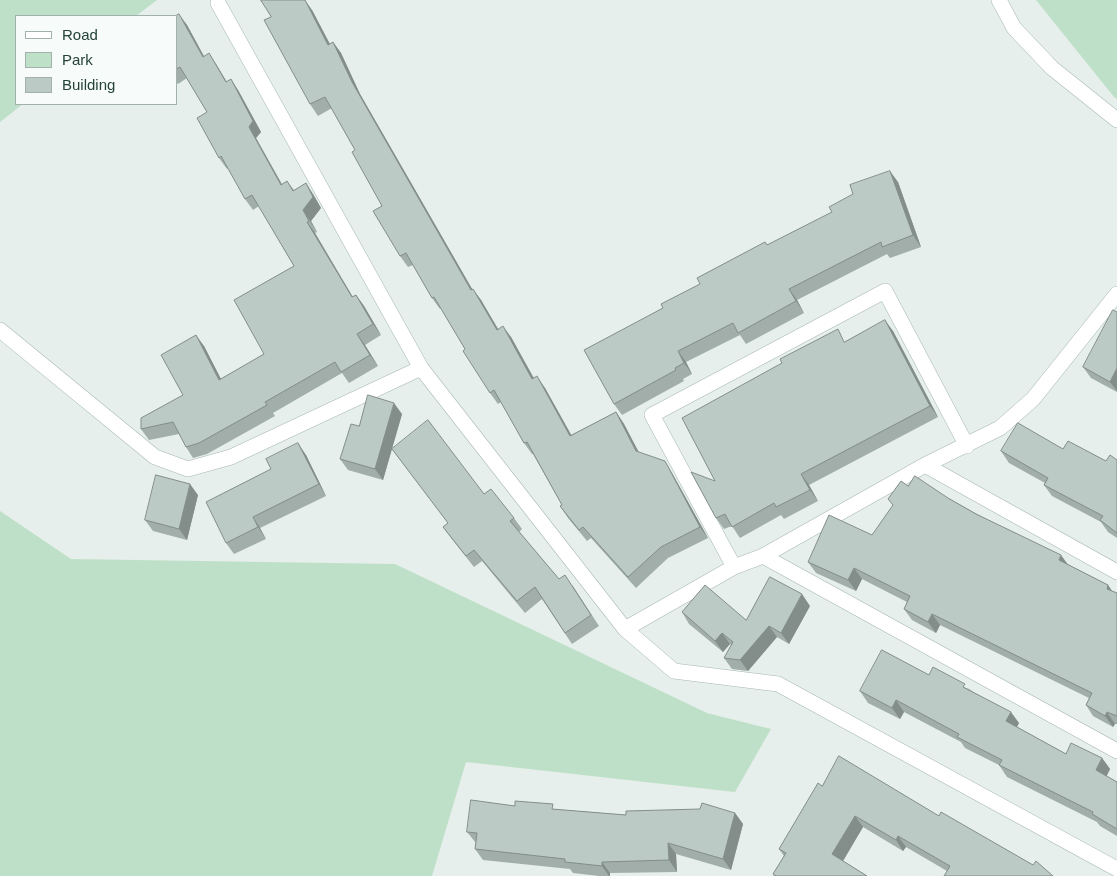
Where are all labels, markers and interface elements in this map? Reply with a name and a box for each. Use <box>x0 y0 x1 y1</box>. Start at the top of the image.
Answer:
legend <box>15 15 178 105</box>
text: Road <box>62 26 98 43</box>
text: Park <box>62 51 93 68</box>
text: Building <box>62 76 115 93</box>

